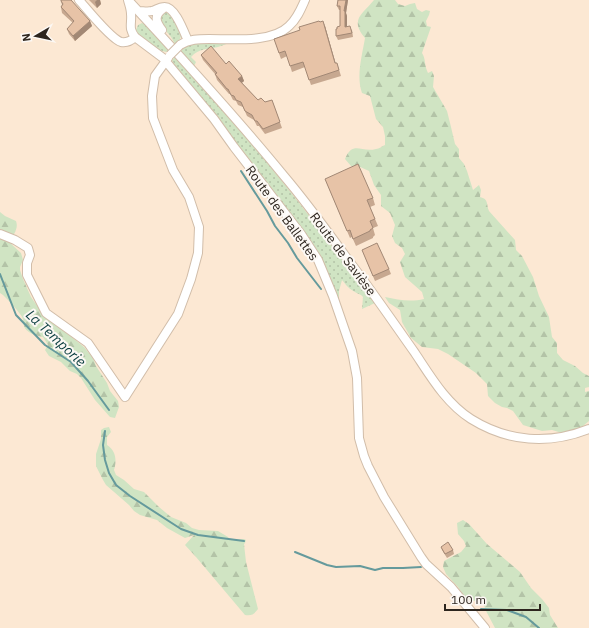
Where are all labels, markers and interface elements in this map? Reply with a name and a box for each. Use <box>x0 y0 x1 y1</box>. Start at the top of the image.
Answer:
north arrow <box>16 16 56 56</box>
text: N <box>19 33 34 43</box>
street label: Route des Ballettes <box>242 162 322 264</box>
street label: Route de Savièse <box>306 209 380 299</box>
water label: La Temporie <box>22 306 90 370</box>
scale bar <box>445 586 540 612</box>
text: 100 m <box>451 592 486 607</box>

